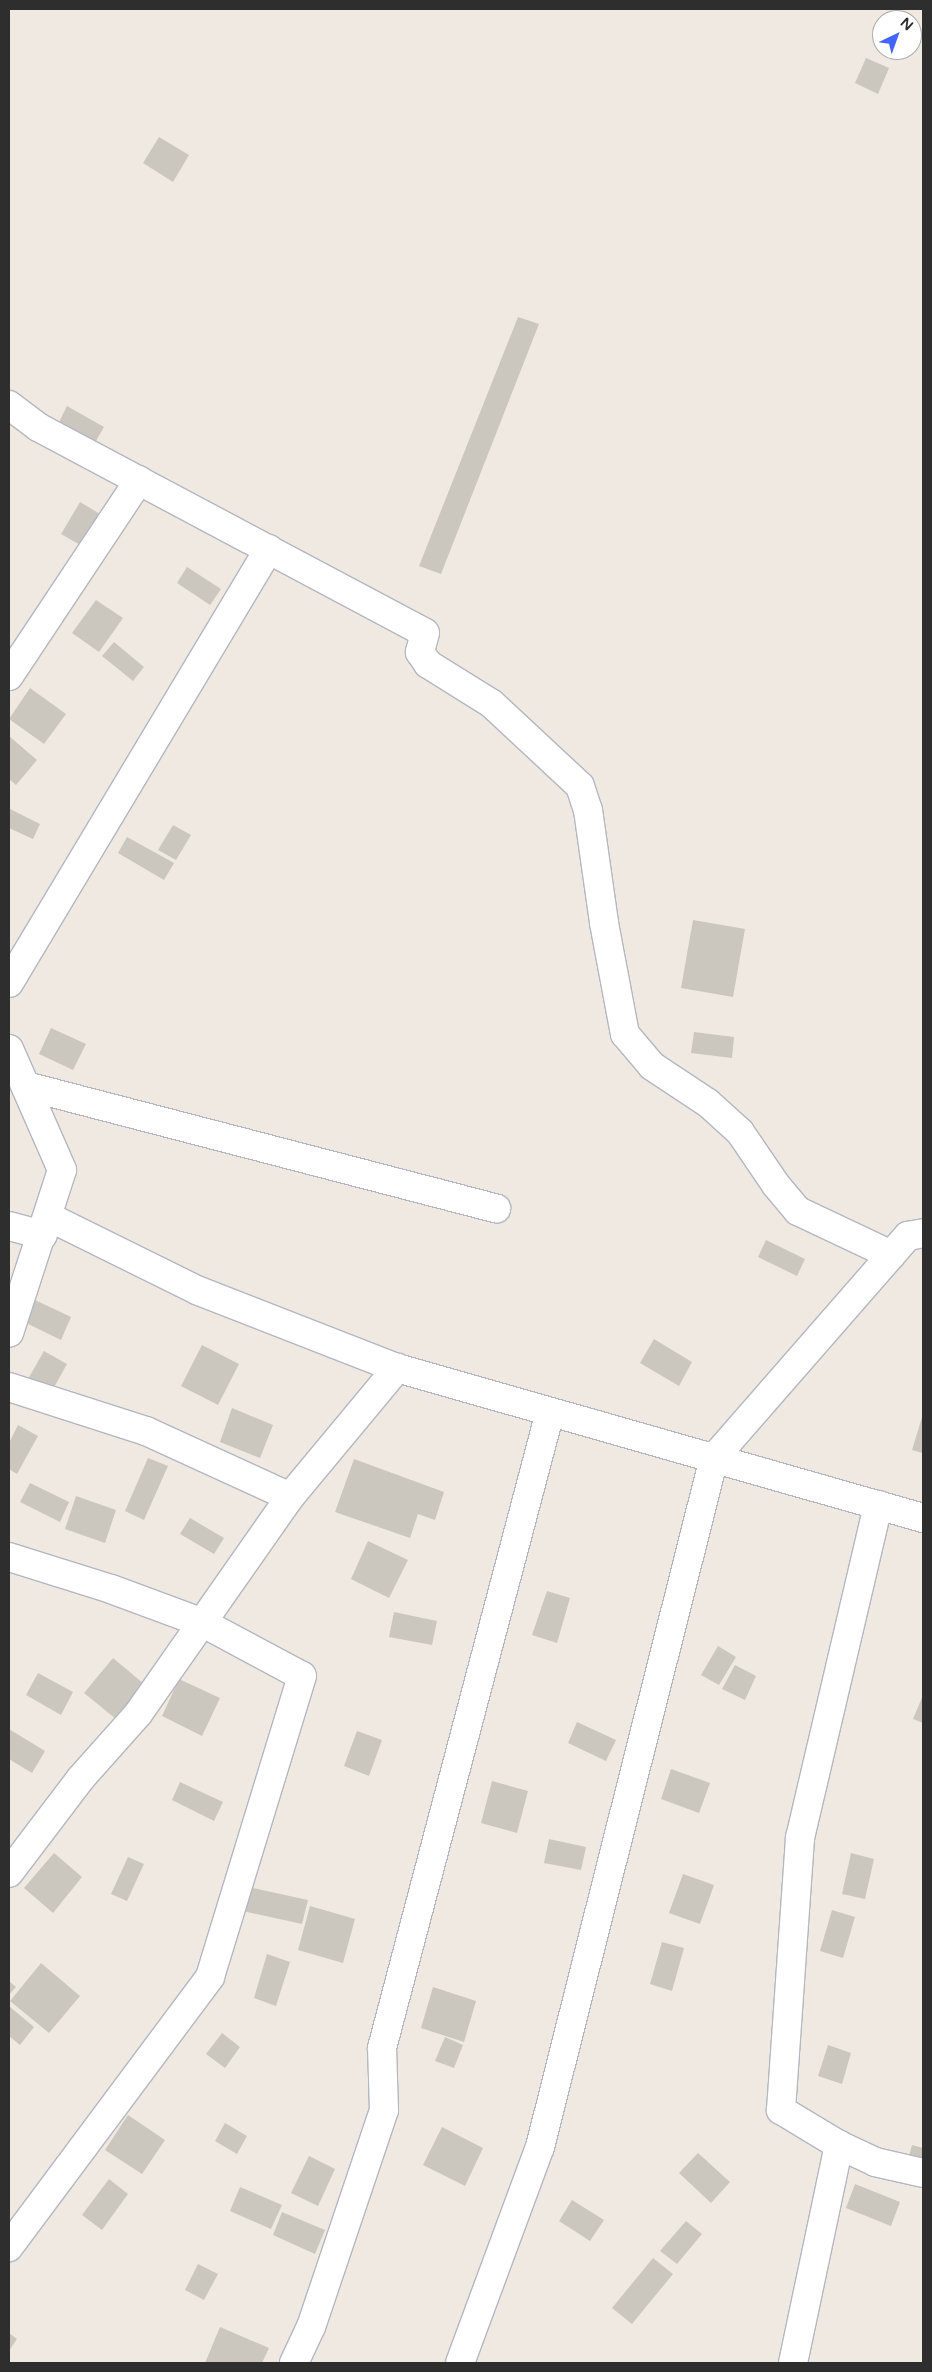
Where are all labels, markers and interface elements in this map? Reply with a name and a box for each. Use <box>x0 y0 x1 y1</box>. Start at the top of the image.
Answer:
north arrow <box>872 10 922 60</box>
text: N <box>897 14 917 34</box>

